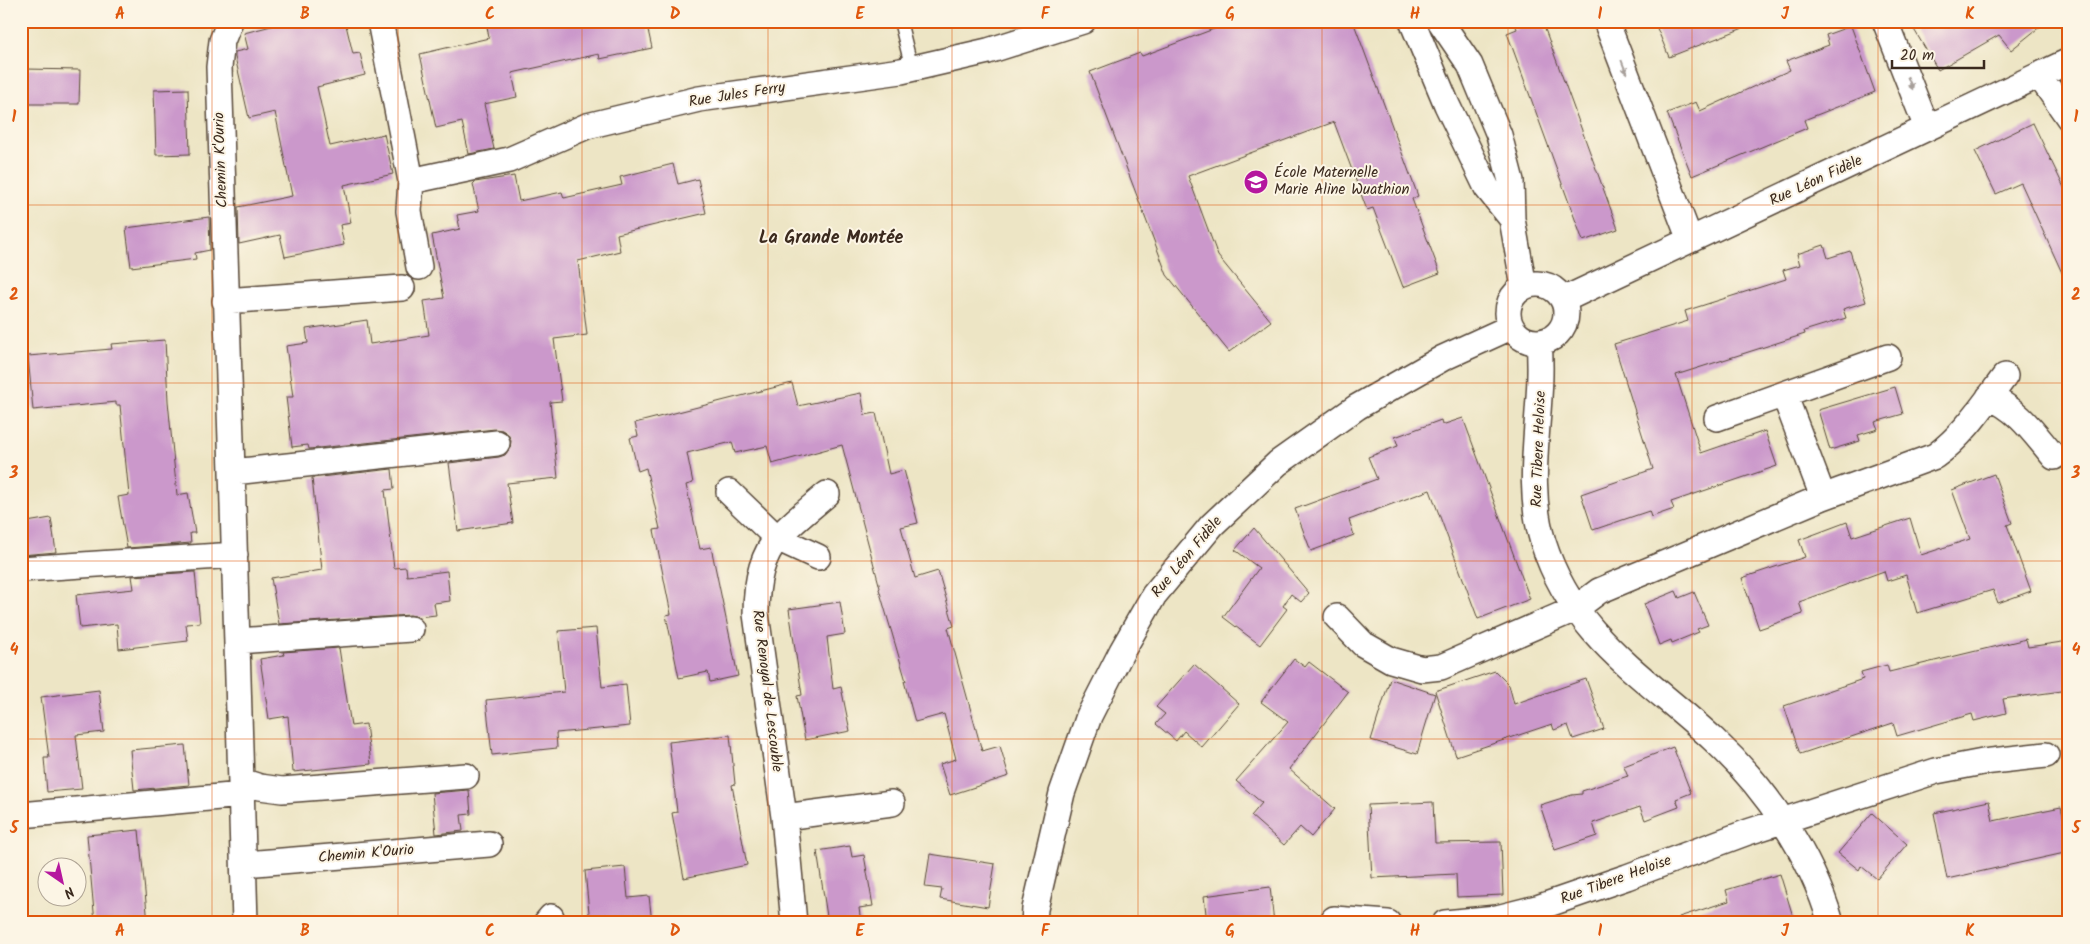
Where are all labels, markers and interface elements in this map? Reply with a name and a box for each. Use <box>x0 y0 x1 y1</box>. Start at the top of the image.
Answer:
text: A <box>115 2 125 27</box>
text: B <box>300 2 310 27</box>
text: C <box>485 2 495 27</box>
text: D <box>670 2 681 27</box>
text: E <box>856 2 866 27</box>
text: F <box>1041 2 1051 27</box>
text: G <box>1225 2 1235 27</box>
text: H <box>1410 2 1420 27</box>
text: I <box>1598 2 1603 27</box>
text: J <box>1781 2 1790 27</box>
text: K <box>1965 2 1975 27</box>
scale bar <box>1892 38 1985 70</box>
text: 20 m <box>1900 44 1934 68</box>
one-way arrow <box>1620 60 1628 75</box>
street label: Rue Jules Ferry <box>687 75 788 114</box>
one-way arrow <box>1906 76 1914 90</box>
text: 1 <box>12 105 17 130</box>
text: 1 <box>2074 105 2079 130</box>
street label: Chemin K'Ourio <box>207 111 235 208</box>
street label: Rue Léon Fidèle <box>1766 149 1867 213</box>
place label: École Maternelle Marie Aline Wuathion <box>1274 161 1409 202</box>
school or university icon: École Maternelle Marie Aline Wuathion <box>1243 169 1269 195</box>
district label: La Grande Montée <box>759 224 904 253</box>
text: 2 <box>9 283 19 308</box>
text: 2 <box>2071 283 2081 308</box>
street label: Rue Tibere Heloise <box>1525 390 1553 508</box>
text: 3 <box>9 461 19 486</box>
text: 3 <box>2071 461 2081 486</box>
street label: Rue Léon Fidèle <box>1146 511 1229 603</box>
street label: Rue Renoyal de Lescouble <box>745 608 789 774</box>
text: 4 <box>10 638 19 663</box>
text: 4 <box>2072 638 2081 663</box>
text: 5 <box>9 816 20 841</box>
text: 5 <box>2071 816 2082 841</box>
street label: Chemin K'Ourio <box>317 838 415 870</box>
street label: Rue Tibere Heloise <box>1557 849 1675 911</box>
north arrow <box>38 856 88 906</box>
text: N <box>59 880 79 904</box>
text: A <box>115 919 125 944</box>
text: B <box>300 919 310 944</box>
text: C <box>485 919 495 944</box>
text: D <box>670 919 681 944</box>
text: E <box>856 919 866 944</box>
text: F <box>1041 919 1051 944</box>
text: G <box>1225 919 1235 944</box>
text: H <box>1410 919 1420 944</box>
text: I <box>1598 919 1603 944</box>
text: J <box>1781 919 1790 944</box>
text: K <box>1965 919 1975 944</box>

